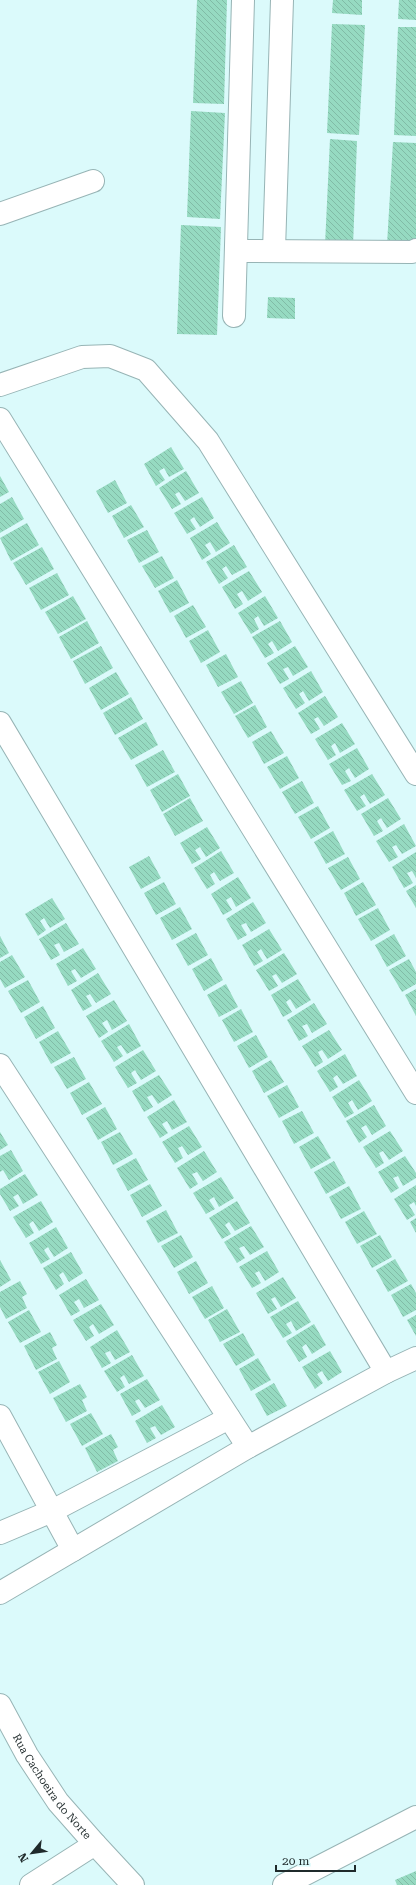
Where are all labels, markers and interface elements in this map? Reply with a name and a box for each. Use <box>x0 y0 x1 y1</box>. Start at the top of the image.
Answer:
street label: Rua Cachoeira do Norte <box>10 1732 94 1842</box>
north arrow <box>12 1833 52 1873</box>
scale bar <box>276 1847 355 1873</box>
text: N <box>16 1850 31 1864</box>
text: 20 m <box>282 1854 309 1868</box>

